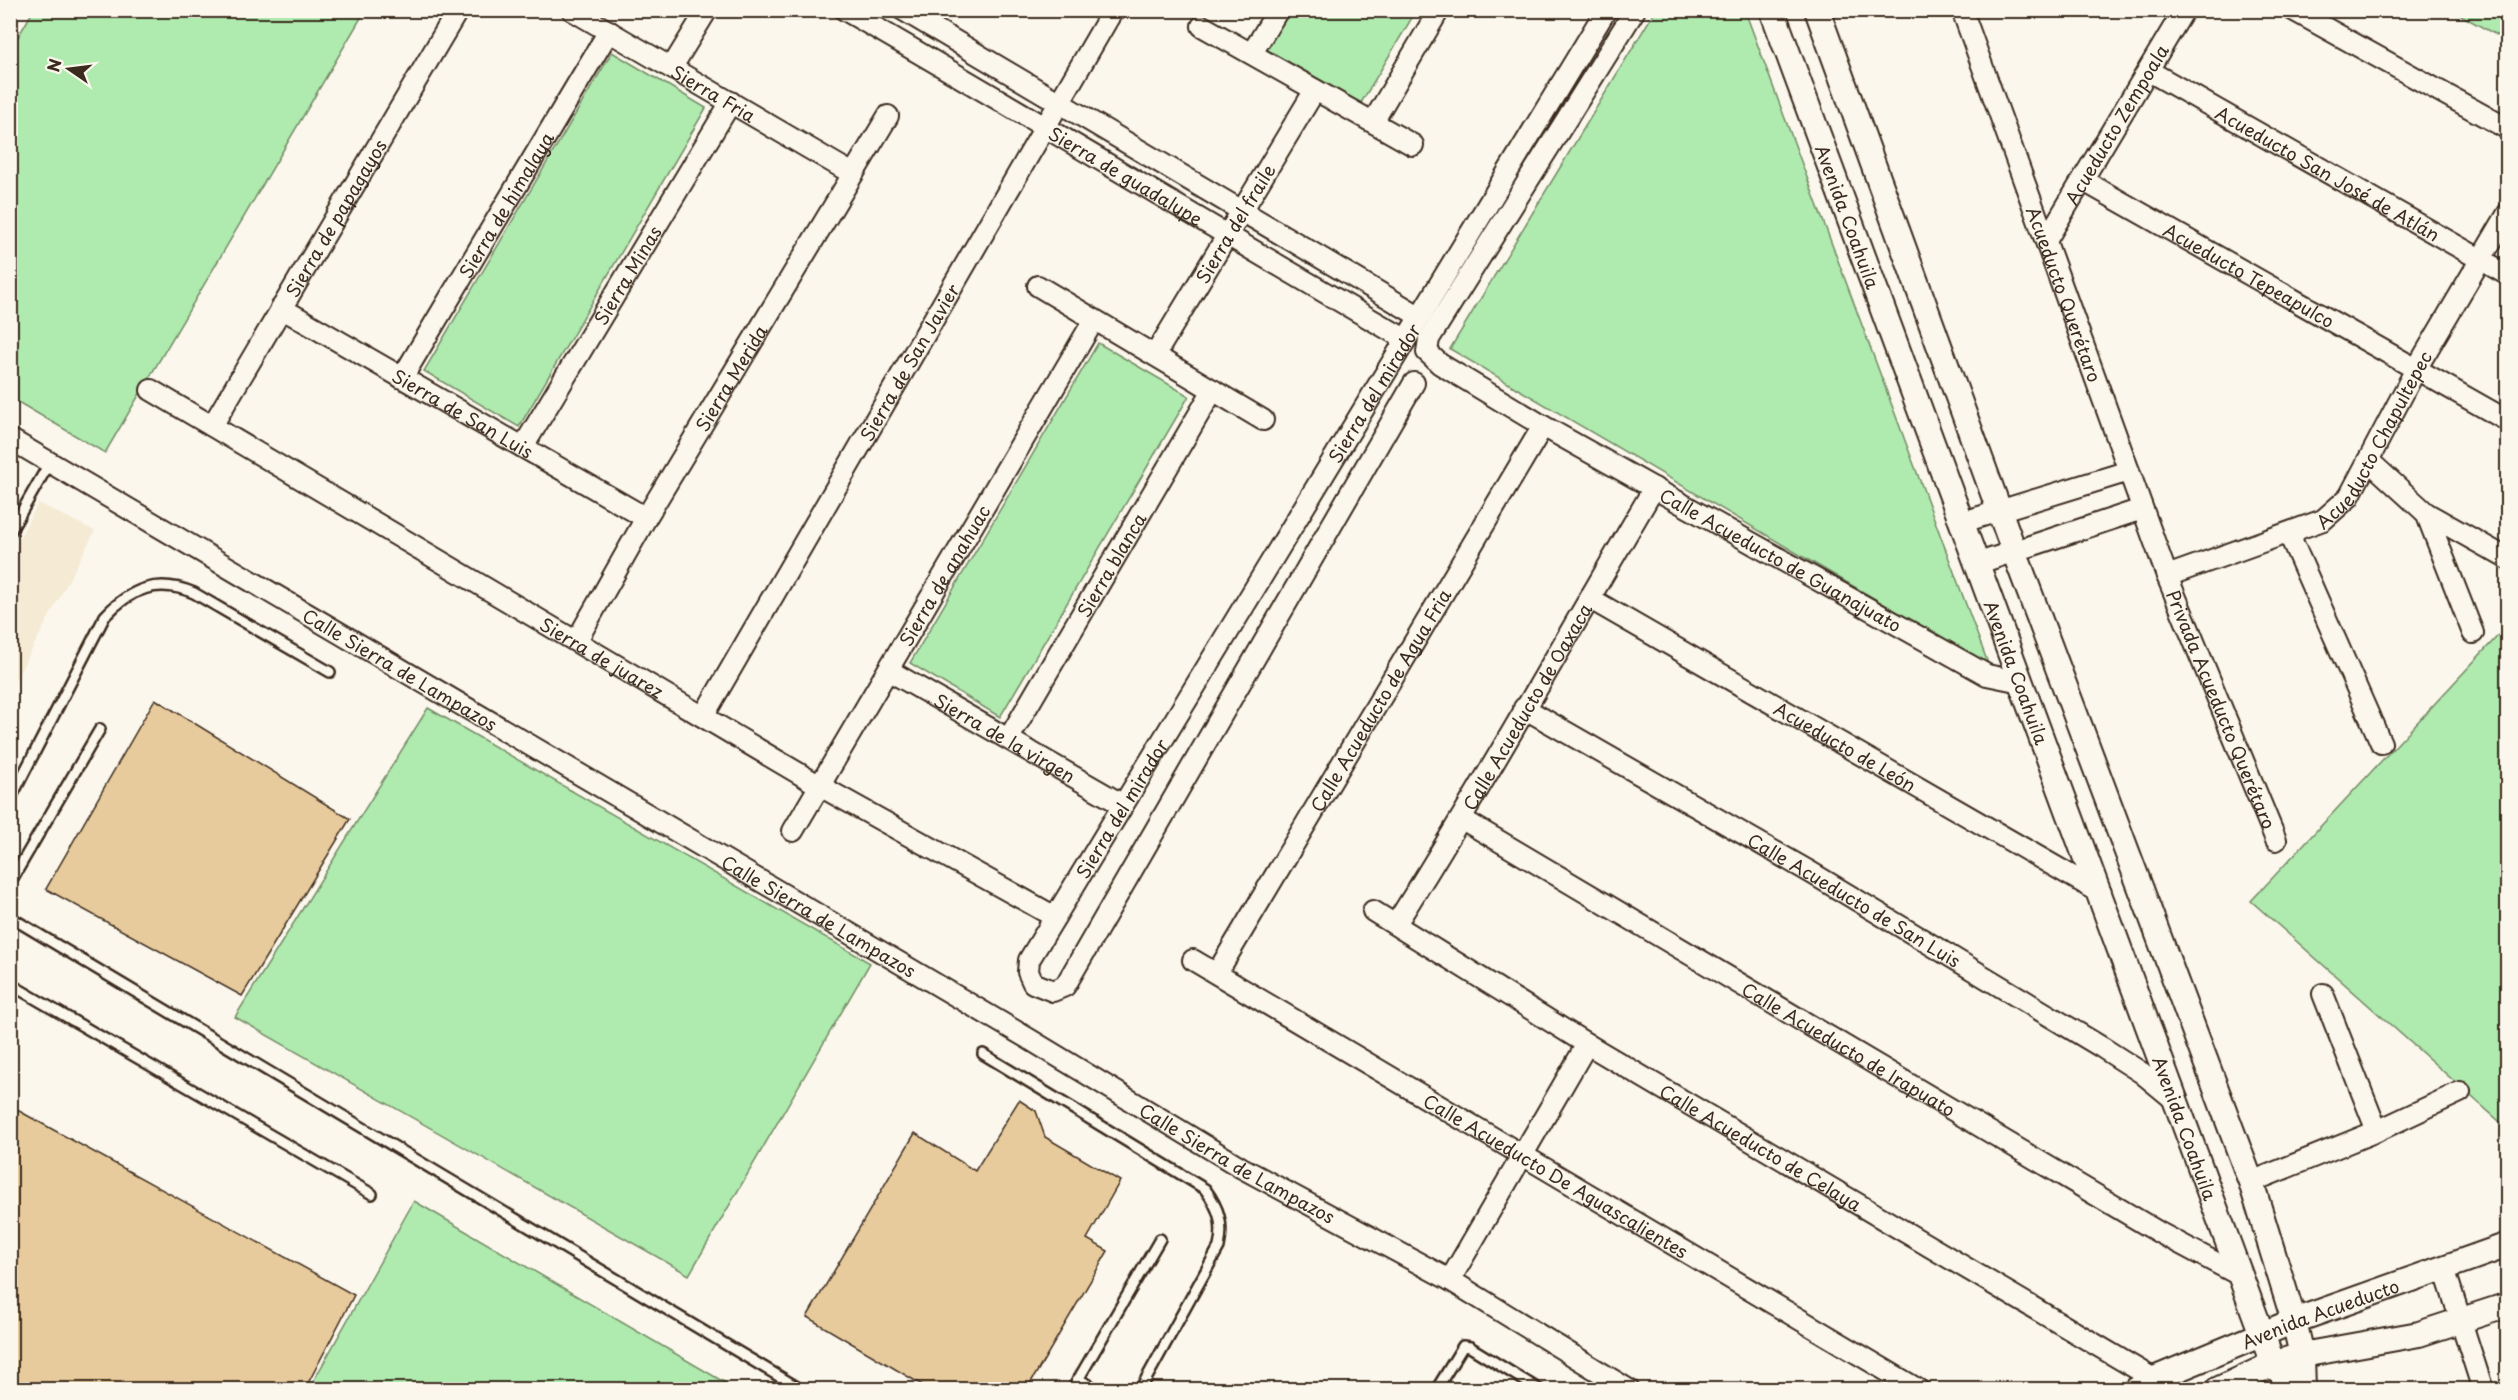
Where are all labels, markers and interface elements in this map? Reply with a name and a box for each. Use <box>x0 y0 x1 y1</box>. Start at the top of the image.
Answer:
street label: Acueducto Zempoala <box>2057 38 2175 209</box>
north arrow <box>39 39 99 99</box>
text: N <box>40 56 67 74</box>
street label: Sierra Fria <box>666 57 761 128</box>
street label: Acueducto San José de Atlán <box>2211 98 2445 247</box>
street label: Sierra de guadalupe <box>1044 119 1208 231</box>
street label: Sierra de himalaya <box>451 126 560 283</box>
street label: Sierra de papagayos <box>278 134 392 302</box>
street label: Avenida Coahuila <box>1809 140 1888 293</box>
street label: Sierra del fraile <box>1188 158 1281 288</box>
street label: Acueducto Querétaro <box>2021 202 2109 385</box>
street label: Acueducto Tepeapulco <box>2159 215 2340 334</box>
street label: Sierra Minas <box>586 220 667 330</box>
street label: Sierra de San Javier <box>852 278 965 446</box>
street label: Sierra del mirador <box>1321 317 1427 468</box>
street label: Sierra Merida <box>688 319 773 436</box>
street label: Acueducto Chapultepec <box>2309 345 2438 534</box>
street label: Sierra de San Luis <box>387 361 539 464</box>
street label: Calle Acueducto de Guanajuato <box>1655 481 1907 638</box>
street label: Sierra de anahuac <box>892 499 996 651</box>
street label: Sierra blanca <box>1069 507 1152 622</box>
street label: Calle Acueducto de Agua Fria <box>1303 583 1457 817</box>
street label: Privada Acueducto Querétaro <box>2161 586 2283 833</box>
street label: Avenida Coahuila <box>1978 596 2056 749</box>
street label: Calle Acueducto de Oaxaca <box>1455 597 1598 815</box>
street label: Calle Sierra de Lampazos <box>298 601 503 737</box>
street label: Sierra de juarez <box>535 610 669 704</box>
street label: Sierra de la virgen <box>929 686 1081 789</box>
street label: Acueducto de León <box>1769 694 1922 797</box>
street label: Sierra del mirador <box>1068 733 1174 883</box>
street label: Calle Acueducto de San Luis <box>1743 826 1966 973</box>
street label: Calle Sierra de Lampazos <box>717 848 921 983</box>
street label: Calle Acueducto de Irapuato <box>1737 975 1961 1122</box>
street label: Avenida Coahuila <box>2147 1052 2225 1204</box>
street label: Calle Acueducto de Celaya <box>1655 1077 1867 1217</box>
street label: Calle Acueducto De Aguascalientes <box>1419 1086 1693 1264</box>
street label: Calle Sierra de Lampazos <box>1135 1096 1340 1229</box>
street label: Avenida Acueducto <box>2237 1271 2403 1355</box>

